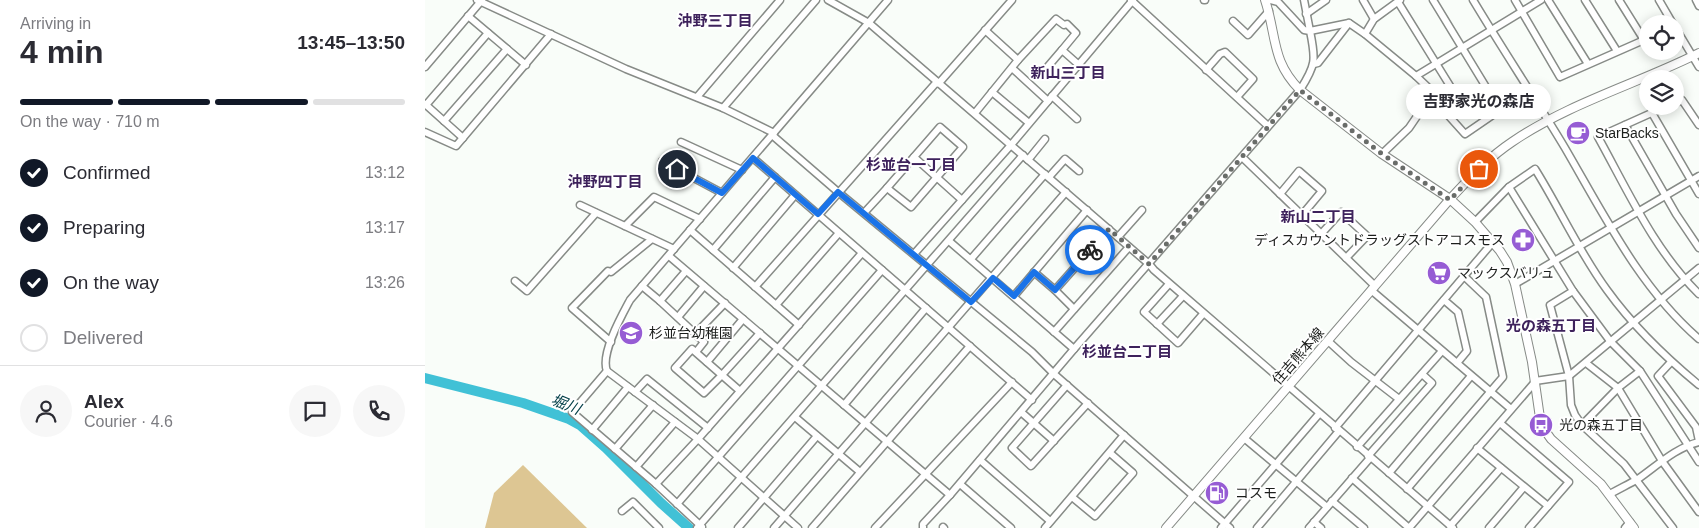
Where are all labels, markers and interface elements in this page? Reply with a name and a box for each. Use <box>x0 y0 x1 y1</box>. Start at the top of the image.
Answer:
district label: 沖野三丁目 <box>677 12 753 29</box>
text: Arriving in <box>20 15 91 32</box>
map controls <box>1639 15 1684 115</box>
button: locate <box>1639 15 1684 60</box>
text: 13:45–13:50 <box>297 32 405 53</box>
text: 4 min <box>20 34 104 70</box>
district label: 新山三丁目 <box>1030 64 1106 81</box>
button: layers <box>1639 70 1684 115</box>
callout: 吉野家光の森店 <box>1407 84 1551 119</box>
text: 吉野家光の森店 <box>1422 93 1535 110</box>
text: On the way · 710 m <box>20 113 160 130</box>
cafe icon: StarBacks <box>1565 120 1591 146</box>
place label: StarBacks <box>1595 125 1659 141</box>
pin <box>656 148 698 190</box>
pin <box>1458 148 1500 190</box>
icon: home <box>663 155 691 183</box>
icon: bag <box>1465 155 1493 183</box>
district label: 杉並台一丁目 <box>866 156 956 173</box>
icon: check <box>20 159 48 187</box>
text: Confirmed <box>63 162 151 183</box>
text: 13:12 <box>365 164 405 181</box>
district label: 沖野四丁目 <box>567 173 643 190</box>
district label: 新山二丁目 <box>1280 208 1356 225</box>
icon: check <box>20 214 48 242</box>
text: Preparing <box>63 217 145 238</box>
text: 13:17 <box>365 219 405 236</box>
courier <box>1065 225 1115 275</box>
pharmacy icon: ディスカウントドラッグストアコスモス <box>1510 227 1536 253</box>
place label: ディスカウントドラッグストアコスモス <box>1254 232 1505 248</box>
icon: bike <box>1076 236 1104 264</box>
supermarket icon: マックスバリュ <box>1426 260 1452 286</box>
place label: マックスバリュ <box>1457 265 1555 281</box>
icon: check <box>20 269 48 297</box>
text: On the way <box>63 272 159 293</box>
text: 13:26 <box>365 274 405 291</box>
district label: 光の森五丁目 <box>1506 317 1596 334</box>
school or university icon: 杉並台幼稚園 <box>618 320 644 346</box>
street label: 住吉熊本線 <box>1269 324 1327 388</box>
place label: 杉並台幼稚園 <box>649 325 733 341</box>
text: Delivered <box>63 327 143 348</box>
district label: 杉並台二丁目 <box>1082 343 1172 360</box>
button: person <box>20 385 72 437</box>
button: chat <box>289 385 341 437</box>
button: phone <box>353 385 405 437</box>
water label: 堀川 <box>549 390 585 418</box>
text: Alex <box>84 391 124 412</box>
bus stop icon: 光の森五丁目 <box>1528 412 1554 438</box>
text: Courier · 4.6 <box>84 413 173 430</box>
place label: 光の森五丁目 <box>1559 417 1643 433</box>
fuel station icon: コスモ <box>1204 480 1230 506</box>
place label: コスモ <box>1235 485 1277 501</box>

